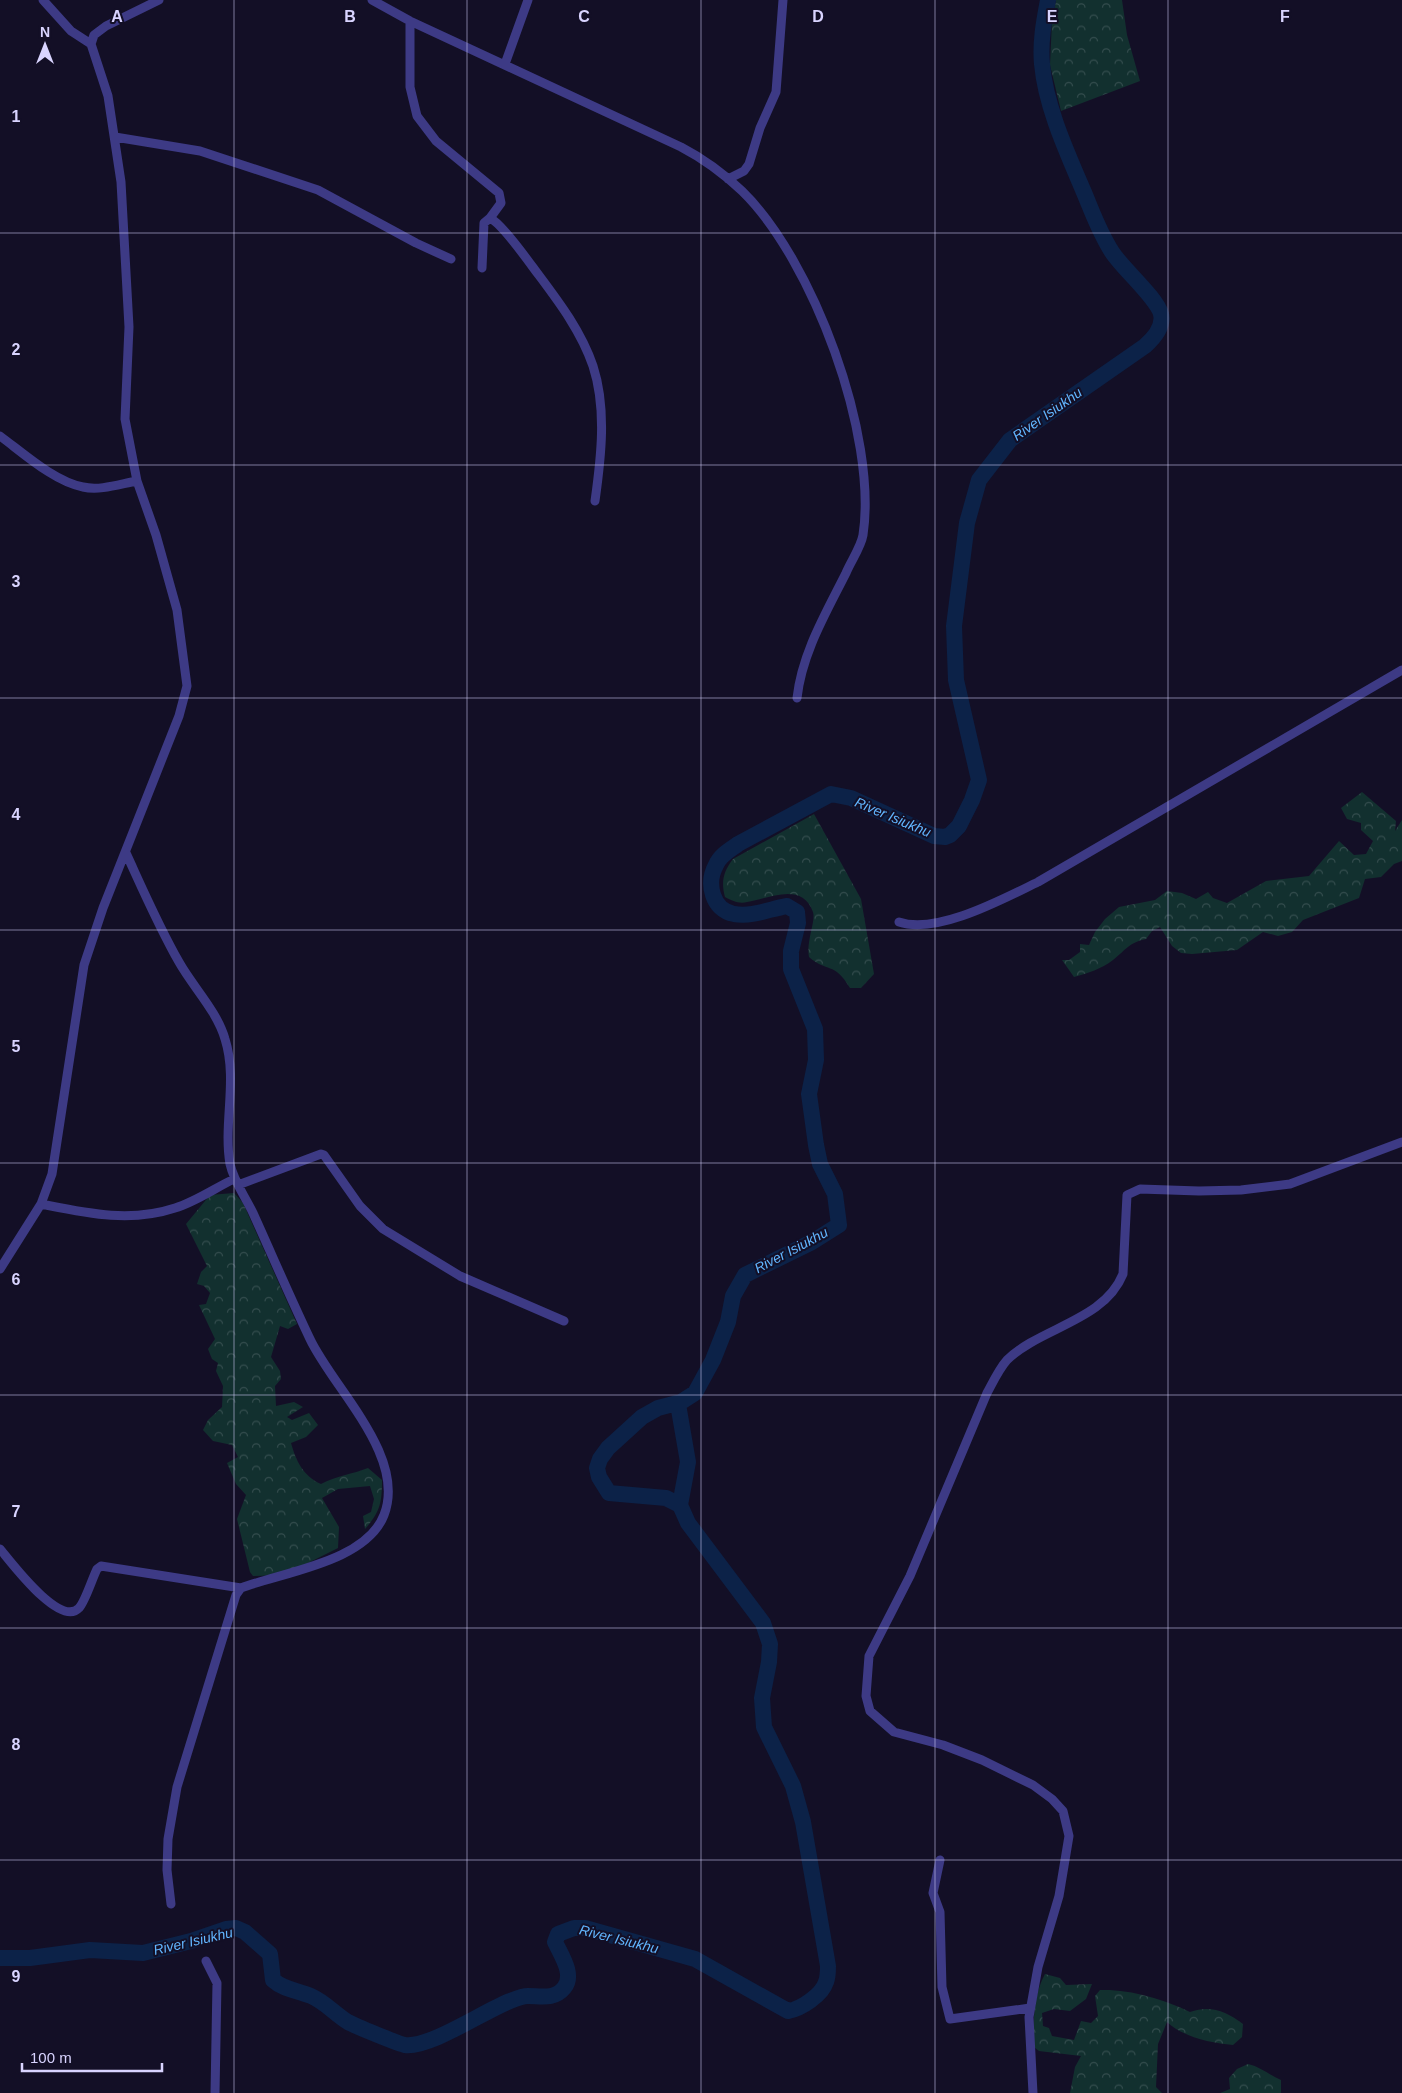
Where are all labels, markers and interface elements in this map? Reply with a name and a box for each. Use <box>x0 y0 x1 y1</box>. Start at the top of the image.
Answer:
text: A <box>111 8 123 25</box>
text: B <box>344 8 356 25</box>
text: C <box>578 8 590 25</box>
text: D <box>812 8 824 25</box>
text: E <box>1047 8 1058 25</box>
text: F <box>1280 8 1290 25</box>
north arrow <box>20 20 70 70</box>
text: N <box>40 24 50 40</box>
text: 1 <box>12 108 21 125</box>
text: 2 <box>12 341 21 358</box>
water label: River Isiukhu <box>1009 384 1085 444</box>
text: 3 <box>12 573 21 590</box>
water label: River Isiukhu <box>853 794 934 840</box>
text: 4 <box>12 806 21 823</box>
text: 5 <box>12 1038 21 1055</box>
water label: River Isiukhu <box>752 1224 831 1276</box>
text: 6 <box>12 1271 21 1288</box>
text: 7 <box>12 1503 21 1520</box>
text: 8 <box>12 1736 21 1753</box>
water label: River Isiukhu <box>578 1921 660 1957</box>
water label: River Isiukhu <box>152 1924 234 1958</box>
text: 9 <box>12 1968 21 1985</box>
scale bar <box>22 2040 162 2072</box>
text: 100 m <box>30 2049 72 2066</box>

